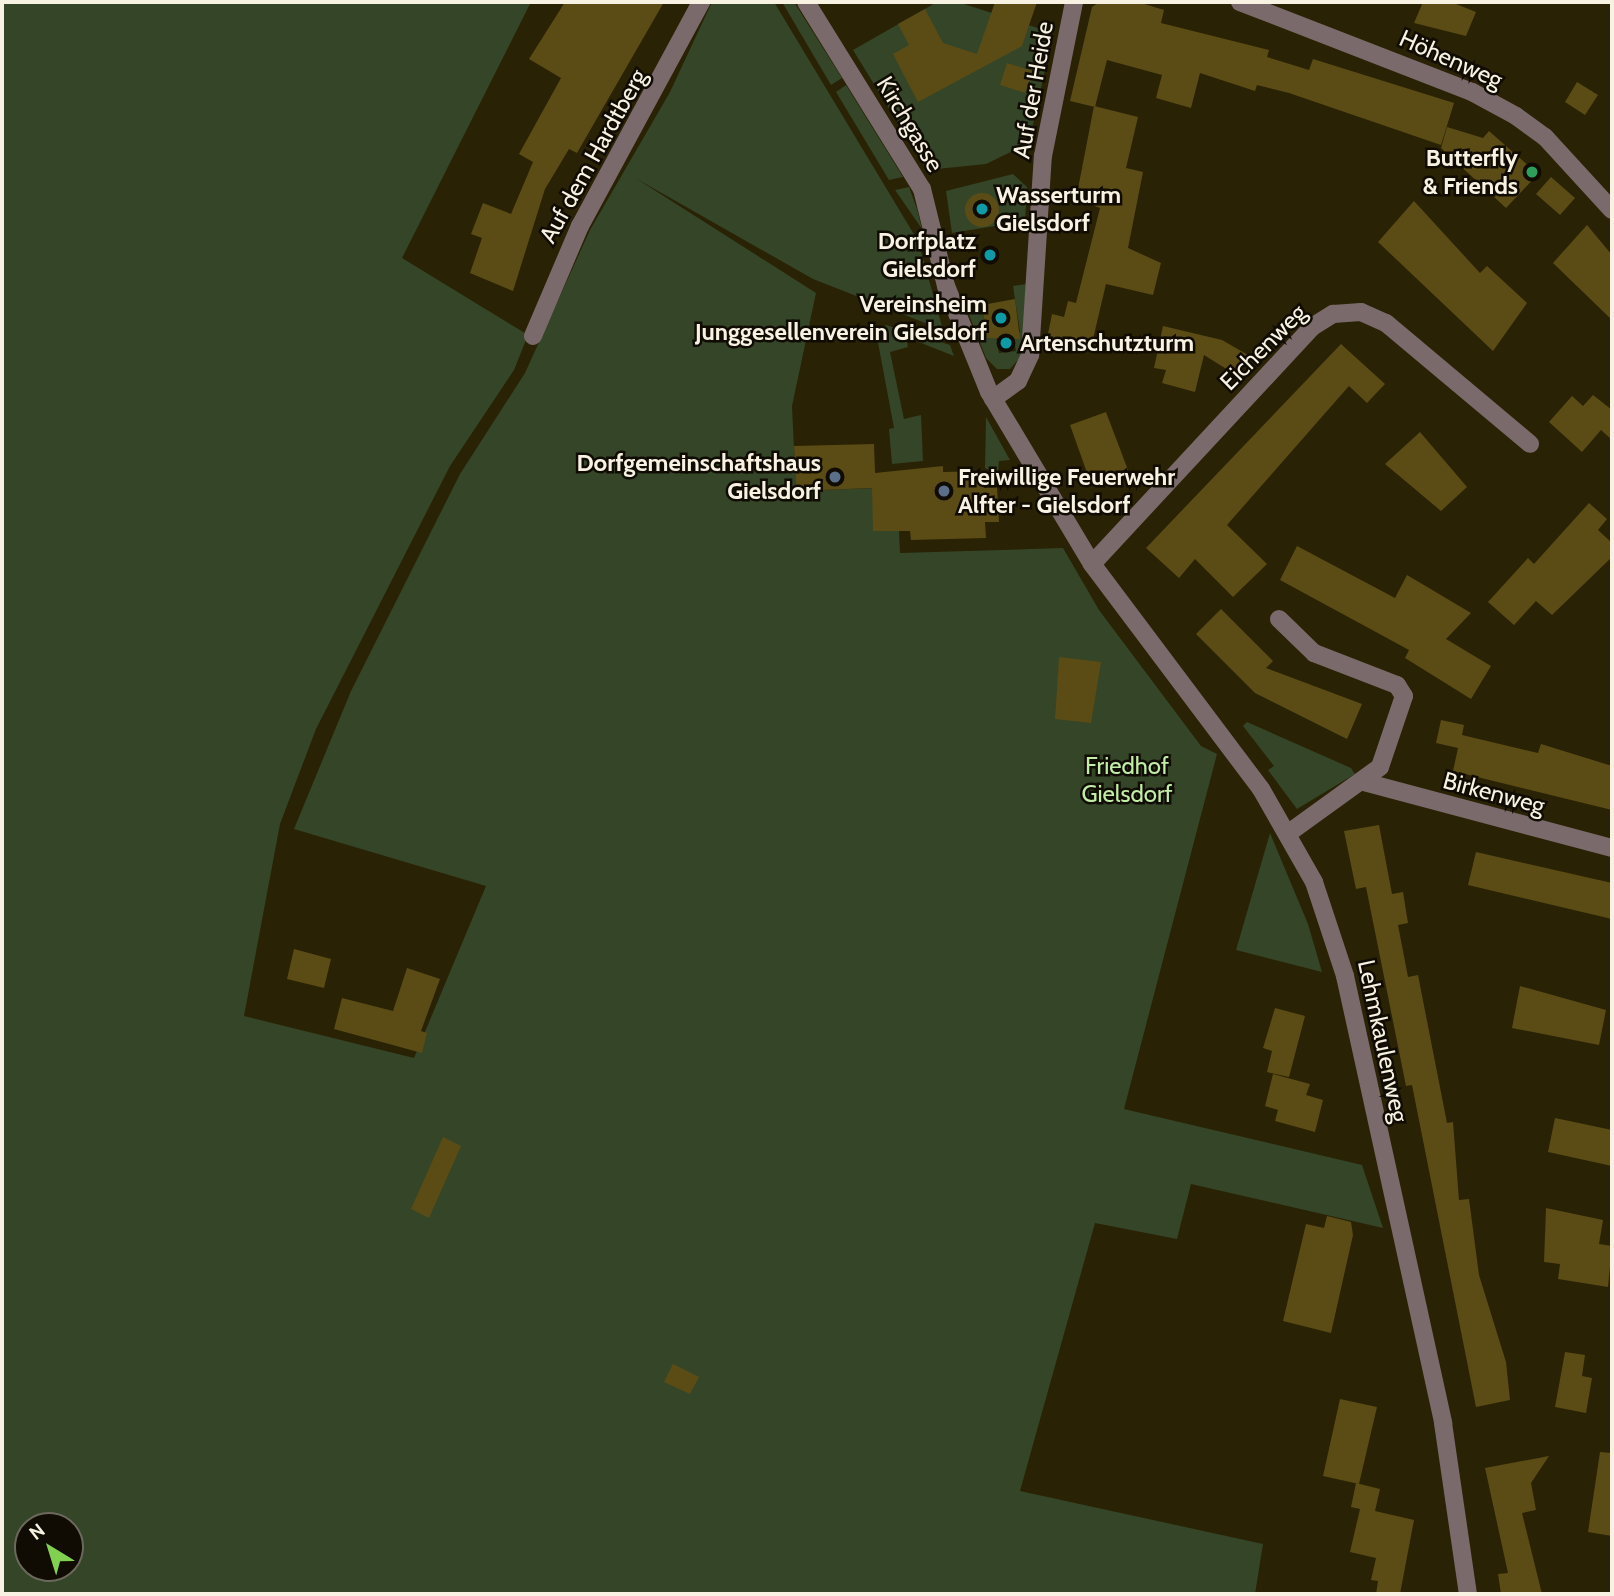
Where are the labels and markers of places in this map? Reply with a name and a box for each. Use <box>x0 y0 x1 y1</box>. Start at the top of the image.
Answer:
place label: Butterfly & Friends <box>1423 144 1518 200</box>
marker: Butterfly & Friends <box>1524 164 1540 180</box>
place label: Wasserturm Gielsdorf <box>996 181 1121 237</box>
marker: Wasserturm Gielsdorf <box>974 201 990 217</box>
place label: Dorfplatz Gielsdorf <box>878 227 976 283</box>
marker: Dorfplatz Gielsdorf <box>982 247 998 263</box>
place label: Vereinsheim Junggesellenverein Gielsdorf <box>695 290 987 346</box>
marker: Vereinsheim Junggesellenverein Gielsdorf <box>993 310 1009 326</box>
place label: Artenschutzturm <box>1020 329 1194 357</box>
marker: Artenschutzturm <box>998 335 1014 351</box>
place label: Dorfgemeinschaftshaus Gielsdorf <box>576 449 821 505</box>
place label: Freiwillige Feuerwehr Alfter - Gielsdorf <box>958 463 1175 519</box>
marker: Dorfgemeinschaftshaus Gielsdorf <box>827 469 843 485</box>
marker: Freiwillige Feuerwehr Alfter - Gielsdorf <box>936 483 952 499</box>

